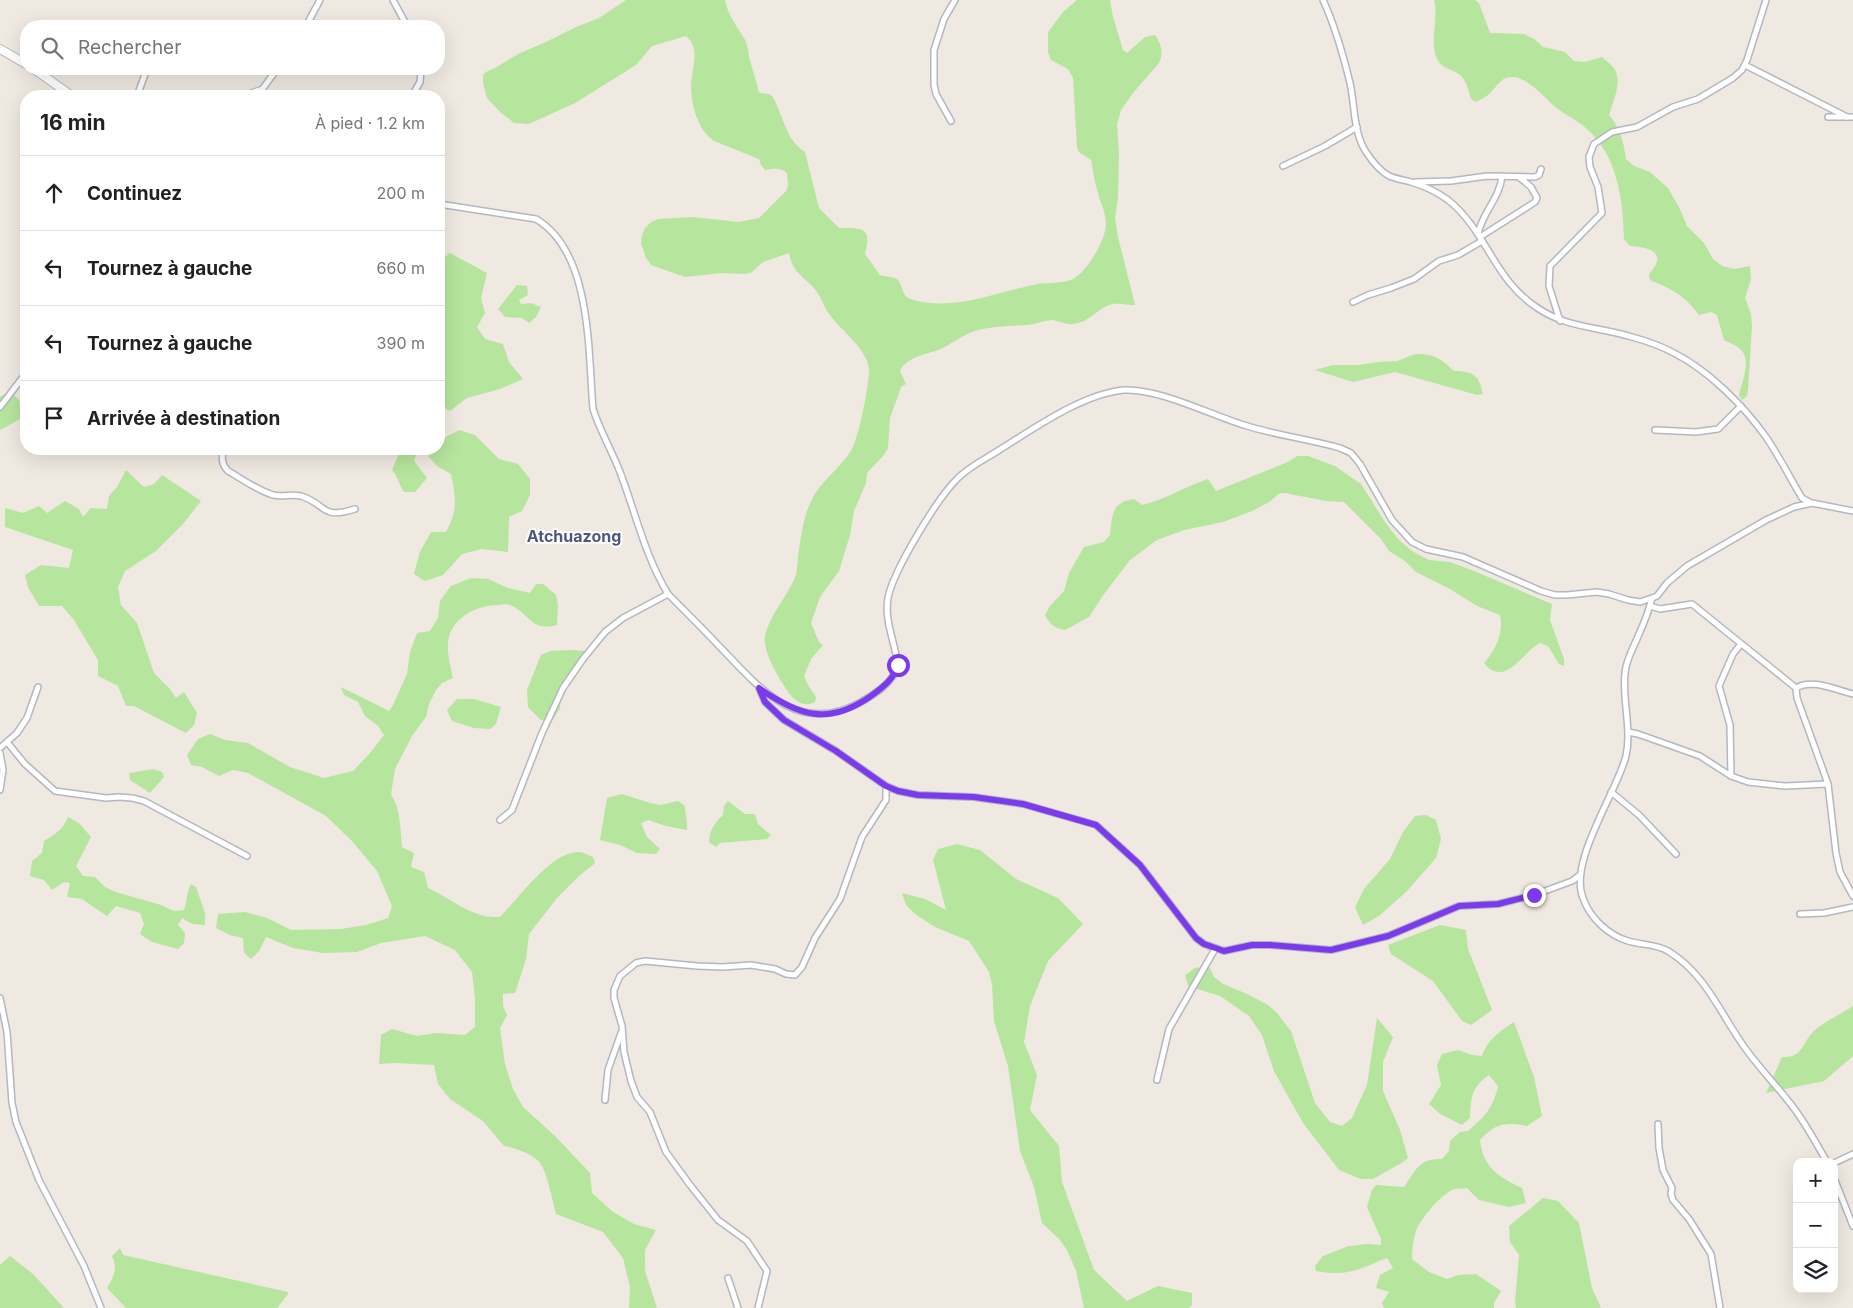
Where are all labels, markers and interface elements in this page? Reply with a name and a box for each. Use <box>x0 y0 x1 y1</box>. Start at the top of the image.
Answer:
search box <box>20 20 445 75</box>
icon: search <box>38 34 66 62</box>
text: Rechercher <box>78 36 181 59</box>
text: 16 min <box>40 110 106 135</box>
text: À pied · 1.2 km <box>315 113 425 133</box>
icon: ahead <box>40 179 68 207</box>
text: Continuez <box>87 182 182 205</box>
text: 200 m <box>377 183 425 203</box>
icon: left <box>40 254 68 282</box>
text: Tournez à gauche <box>87 257 252 280</box>
text: 660 m <box>377 258 425 278</box>
icon: left <box>40 329 68 357</box>
text: Tournez à gauche <box>87 332 252 355</box>
text: 390 m <box>377 333 425 353</box>
icon: arrive <box>40 404 68 432</box>
text: Arrivée à destination <box>87 407 280 430</box>
district label: Atchuazong <box>527 526 621 546</box>
route start <box>887 654 910 677</box>
route end <box>1523 884 1546 907</box>
map controls <box>1793 1158 1838 1293</box>
button: + <box>1793 1158 1838 1203</box>
button: − <box>1793 1203 1838 1248</box>
button: layers <box>1793 1248 1838 1293</box>

